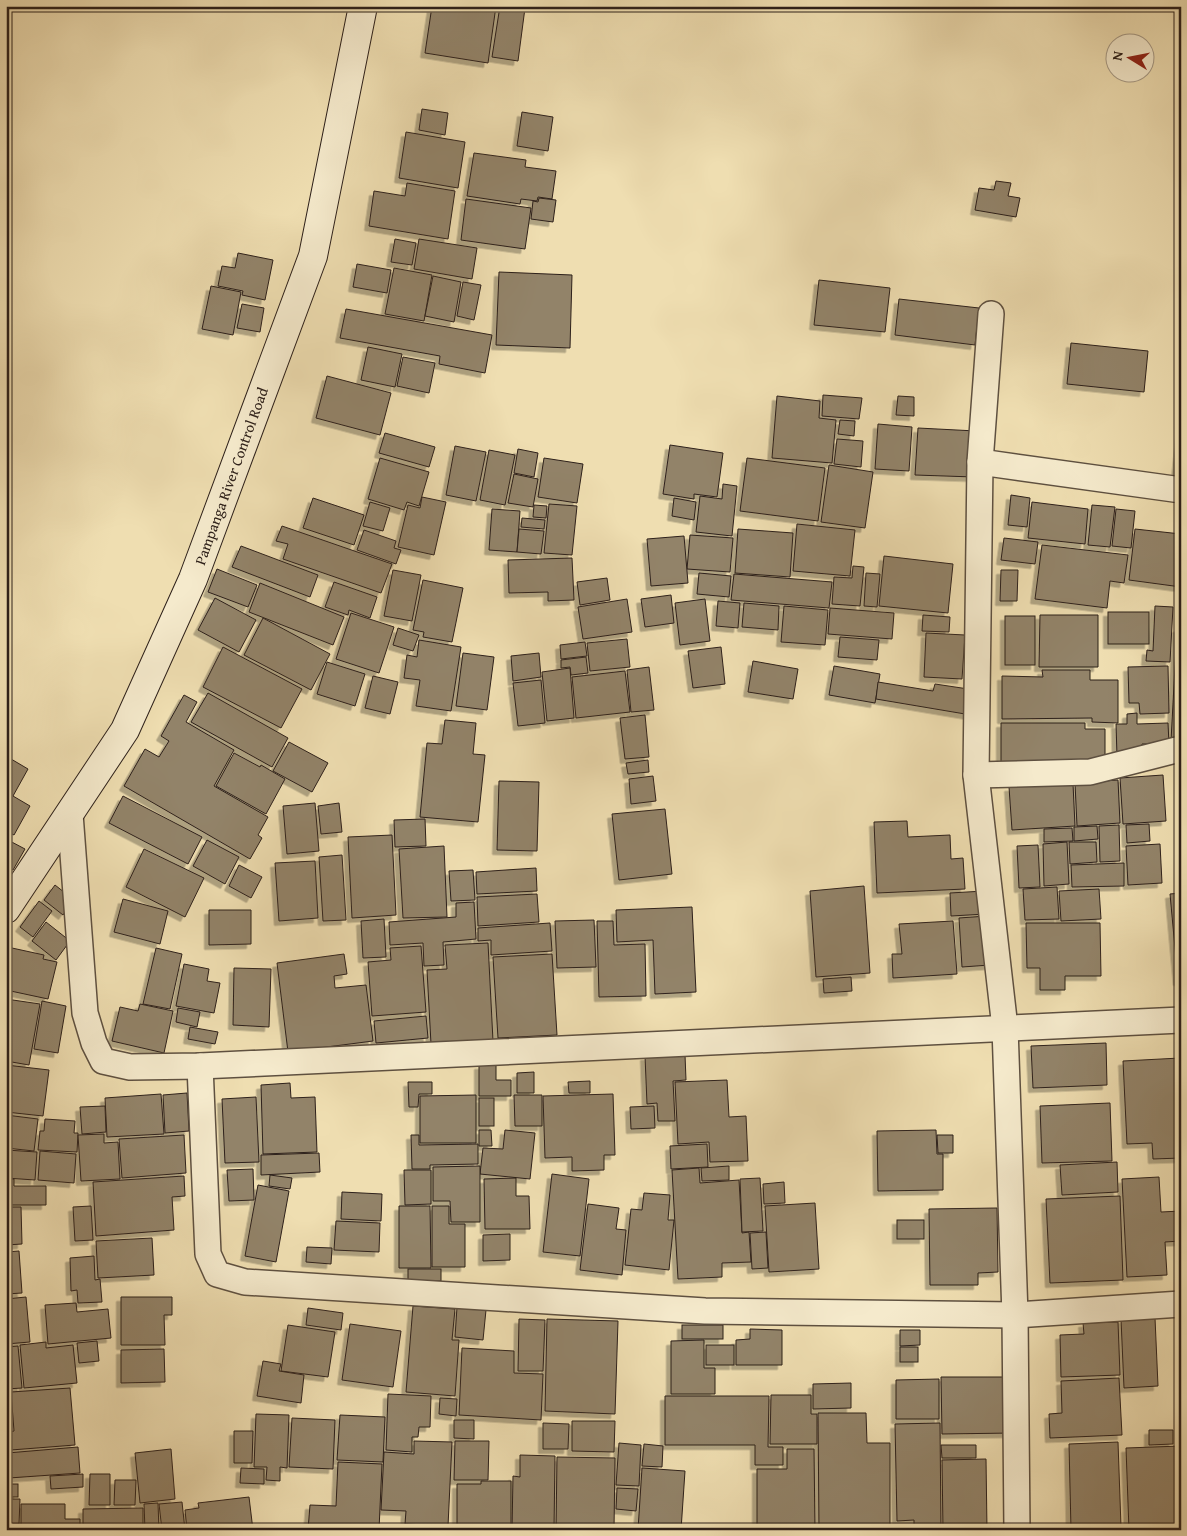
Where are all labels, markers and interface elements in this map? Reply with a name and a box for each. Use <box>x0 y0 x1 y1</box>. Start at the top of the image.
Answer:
north arrow <box>1104 32 1154 82</box>
text: N <box>1107 49 1128 62</box>
street label: Pampanga River Control Road <box>189 384 273 568</box>

